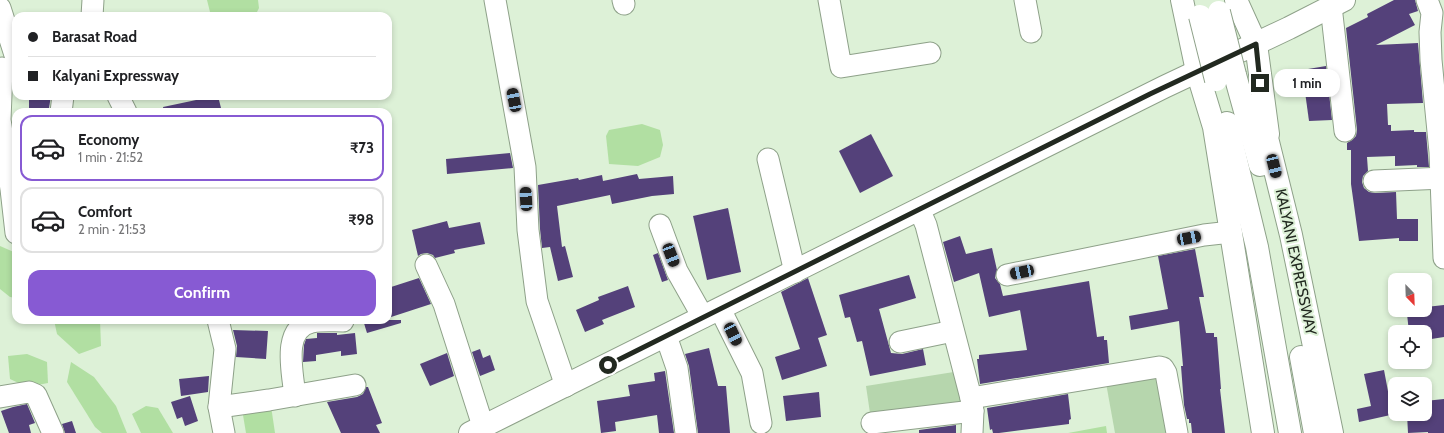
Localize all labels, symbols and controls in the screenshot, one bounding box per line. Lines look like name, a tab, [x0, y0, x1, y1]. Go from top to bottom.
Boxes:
text: Barasat Road	[52, 28, 137, 46]
text: Kalyani Expressway	[52, 67, 179, 85]
callout: 1 min	[1274, 69, 1340, 97]
route end	[1251, 74, 1269, 92]
text: 1 min	[1292, 75, 1322, 91]
car	[506, 87, 522, 113]
icon: car	[30, 130, 66, 166]
text: Economy	[78, 131, 139, 149]
text: ₹73	[350, 139, 374, 157]
text: 1 min · 21:52	[78, 149, 143, 165]
car	[1265, 153, 1283, 179]
car	[519, 187, 533, 211]
street label: KALYANI EXPRESSWAY	[1272, 187, 1320, 337]
icon: car	[30, 202, 66, 238]
text: Comfort	[78, 203, 132, 221]
text: ₹98	[348, 211, 374, 229]
text: 2 min · 21:53	[78, 221, 146, 237]
car	[1176, 230, 1202, 246]
car	[661, 242, 681, 268]
car	[1009, 264, 1035, 280]
button: Confirm	[28, 270, 376, 316]
north arrow	[1388, 273, 1432, 317]
map controls	[1388, 273, 1432, 421]
car	[722, 321, 744, 347]
button: locate	[1388, 325, 1432, 369]
route start	[599, 356, 617, 374]
button: layers	[1388, 377, 1432, 421]

